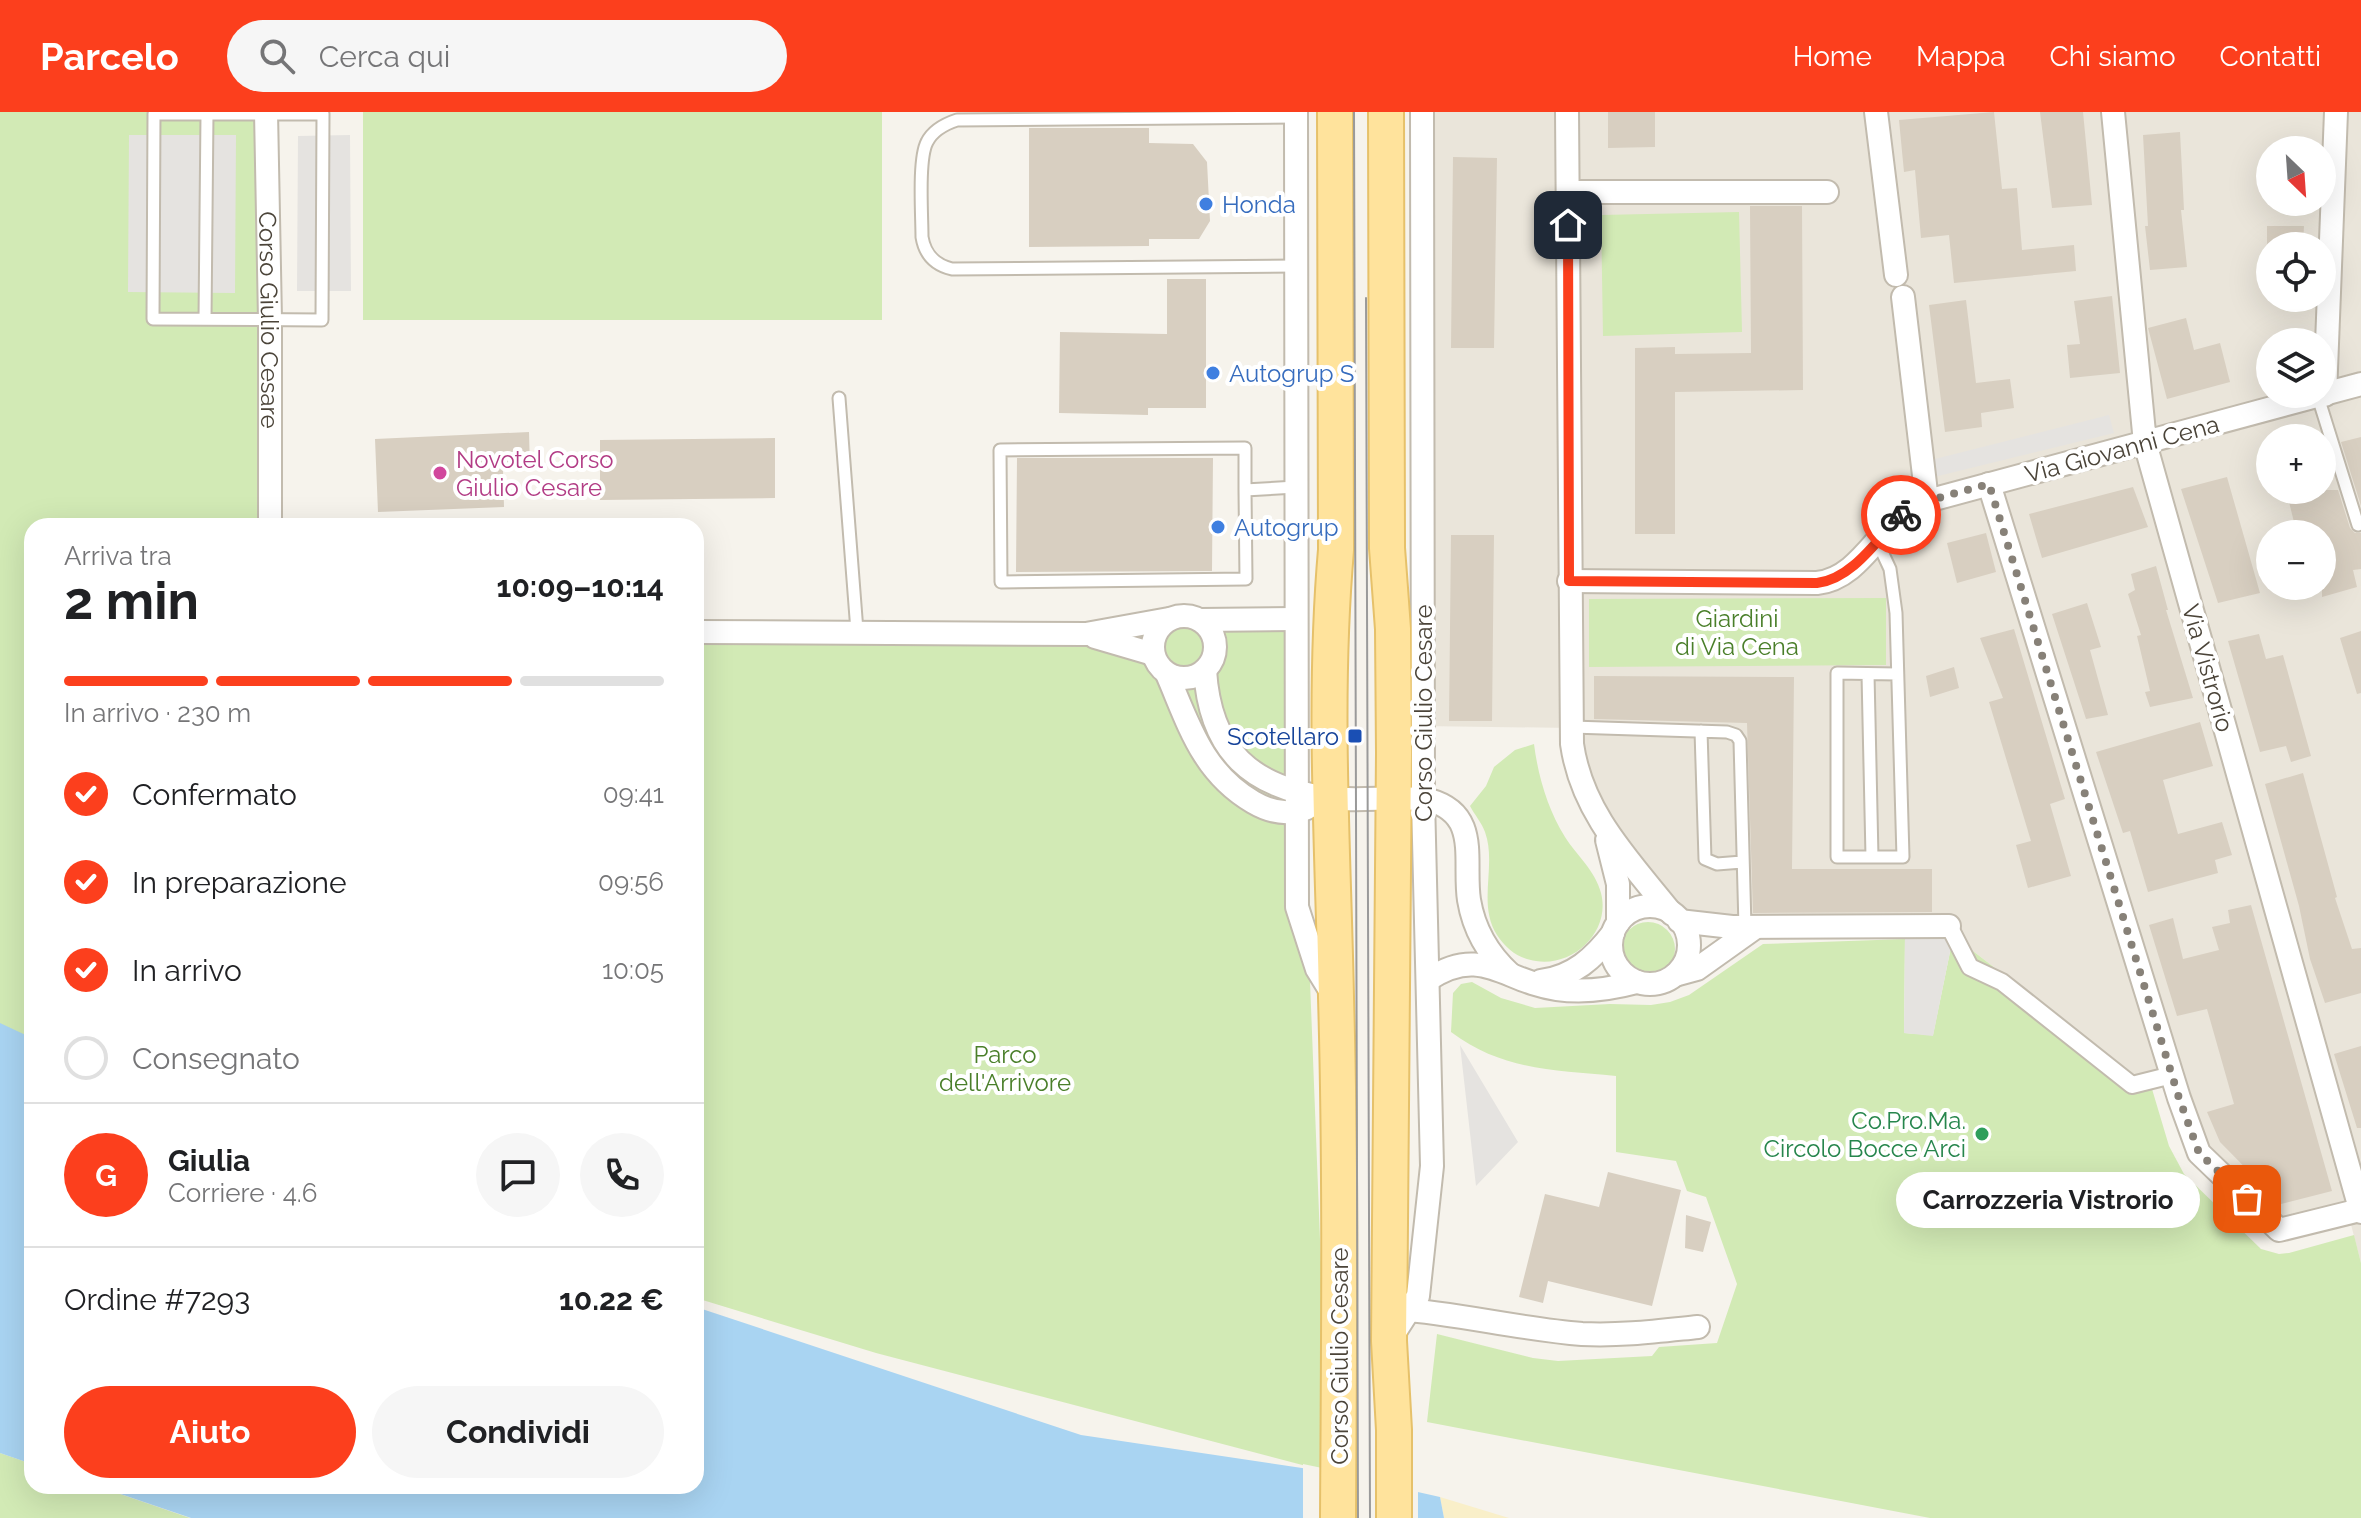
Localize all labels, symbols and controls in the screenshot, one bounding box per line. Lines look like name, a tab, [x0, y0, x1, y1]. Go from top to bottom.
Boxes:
search box	[227, 20, 787, 92]
text: Parcelo	[40, 34, 179, 79]
icon: search	[255, 34, 299, 78]
text: Cerca qui	[319, 39, 450, 74]
text: Home	[1793, 40, 1872, 73]
text: Mappa	[1916, 40, 2005, 73]
text: Chi siamo	[2049, 40, 2176, 73]
text: Contatti	[2220, 40, 2321, 73]
north arrow	[2256, 136, 2336, 216]
map controls	[2256, 136, 2336, 600]
place label: Honda	[1222, 190, 1296, 219]
pin	[1534, 191, 1602, 259]
marker: Honda	[1197, 195, 1215, 213]
icon: home	[1546, 203, 1590, 247]
street label: Corso Giulio Cesare	[253, 211, 285, 429]
button: locate	[2256, 232, 2336, 312]
button: layers	[2256, 328, 2336, 408]
place label: Autogrup S	[1229, 359, 1354, 388]
marker: Autogrup S	[1204, 364, 1222, 382]
street label: Via Giovanni Cena	[2022, 409, 2222, 489]
button: +	[2256, 424, 2336, 504]
place label: Novotel Corso Giulio Cesare	[456, 445, 614, 502]
marker: Novotel Corso Giulio Cesare	[431, 464, 449, 482]
courier	[1861, 475, 1941, 555]
icon: bike	[1879, 493, 1923, 537]
place label: Autogrup	[1234, 513, 1339, 542]
marker: Autogrup	[1209, 518, 1227, 536]
button: −	[2256, 520, 2336, 600]
text: Arriva tra	[64, 541, 172, 571]
text: 10:09–10:14	[497, 569, 664, 604]
text: 2 min	[64, 570, 199, 631]
street label: Via Vistrorio	[2176, 601, 2240, 735]
street label: Corso Giulio Cesare	[1409, 604, 1438, 822]
park label: Giardini di Via Cena	[1675, 604, 1799, 661]
text: In arrivo · 230 m	[64, 698, 251, 728]
place label: Scotellaro	[1227, 722, 1339, 751]
marker: Scotellaro	[1346, 727, 1364, 745]
icon: check	[64, 772, 108, 816]
text: Confermato	[132, 777, 297, 812]
text: 09:41	[603, 779, 664, 809]
icon: check	[64, 860, 108, 904]
text: In preparazione	[132, 865, 347, 900]
text: 09:56	[598, 867, 664, 897]
icon: check	[64, 948, 108, 992]
text: In arrivo	[132, 953, 242, 988]
text: 10:05	[602, 955, 664, 985]
park label: Parco dell'Arrivore	[939, 1040, 1071, 1097]
text: Consegnato	[132, 1041, 300, 1076]
place label: Co.Pro.Ma. Circolo Bocce Arci	[1763, 1106, 1966, 1163]
marker: Co.Pro.Ma. Circolo Bocce Arci	[1973, 1125, 1991, 1143]
button: chat	[476, 1133, 560, 1217]
button: phone	[580, 1133, 664, 1217]
text: Giulia	[168, 1143, 250, 1178]
text: G	[95, 1158, 117, 1193]
pin	[2213, 1165, 2281, 1233]
callout: Carrozzeria Vistrorio	[1895, 1171, 2199, 1227]
icon: bag	[2225, 1177, 2269, 1221]
text: Corriere · 4.6	[168, 1178, 317, 1208]
text: Carrozzeria Vistrorio	[1922, 1185, 2174, 1215]
street label: Corso Giulio Cesare	[1325, 1247, 1354, 1465]
text: Ordine #7293	[64, 1282, 250, 1317]
text: 10.22 €	[559, 1282, 664, 1317]
button: Aiuto	[64, 1386, 356, 1478]
button: Condividi	[372, 1386, 664, 1478]

